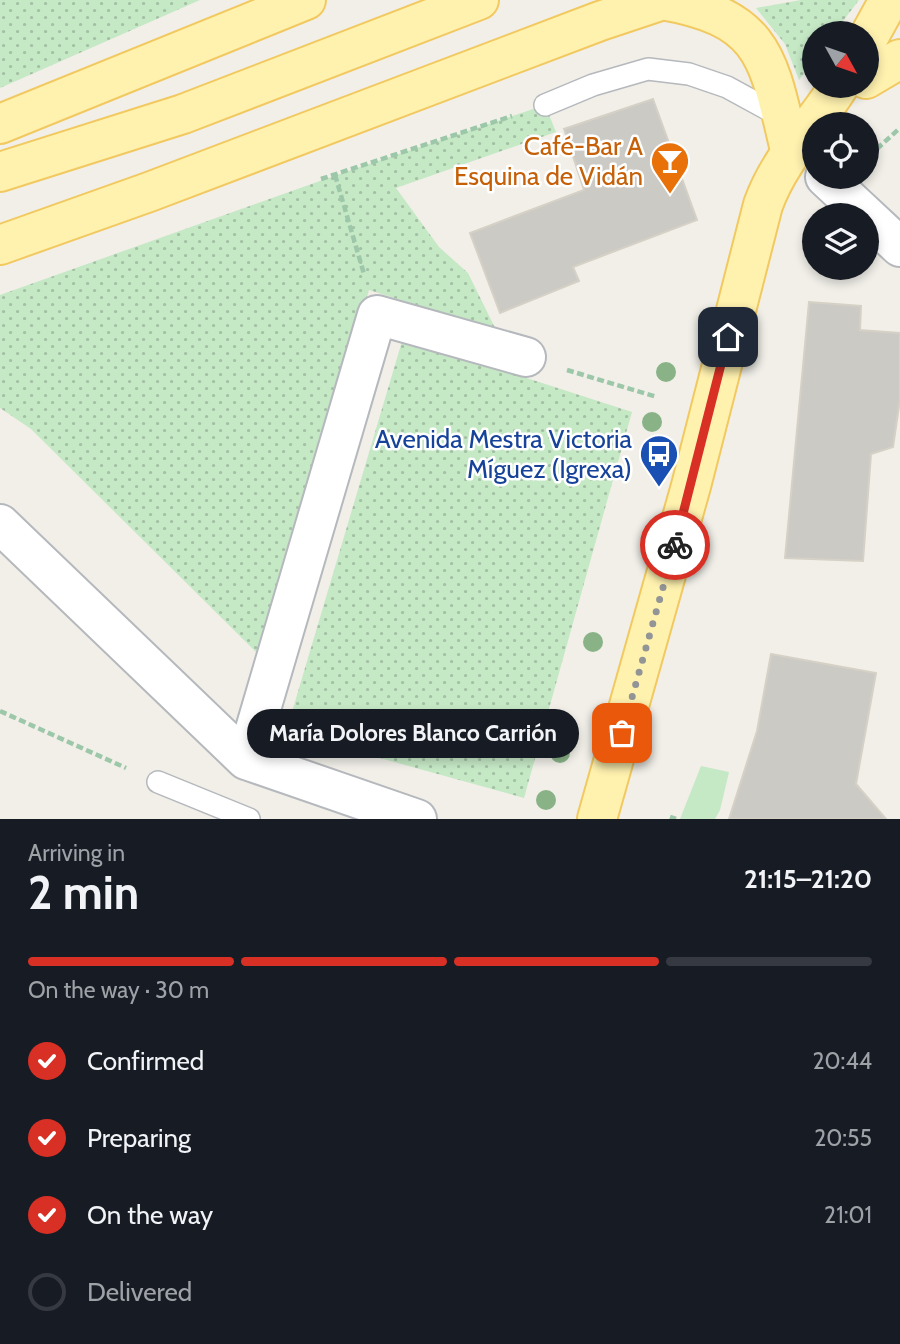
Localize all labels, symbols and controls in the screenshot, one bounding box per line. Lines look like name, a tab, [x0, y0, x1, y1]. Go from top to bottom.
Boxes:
north arrow	[802, 21, 878, 98]
map controls	[802, 21, 879, 280]
button: locate	[802, 112, 879, 189]
place label: Café-Bar A Esquina de Vidán	[454, 130, 643, 192]
bar icon: Café-Bar A Esquina de Vidán	[649, 140, 691, 195]
button: layers	[802, 203, 879, 280]
pin	[698, 307, 758, 367]
icon: home	[709, 318, 747, 356]
place label: Avenida Mestra Victoria Míguez (Igrexa)	[375, 423, 633, 485]
bus stop icon: Avenida Mestra Victoria Míguez (Igrexa)	[638, 433, 680, 488]
courier	[640, 510, 710, 580]
icon: bike	[656, 526, 694, 564]
pin	[592, 703, 652, 763]
callout: María Dolores Blanco Carrión	[248, 708, 580, 758]
icon: bag	[603, 714, 641, 752]
text: María Dolores Blanco Carrión	[269, 719, 557, 747]
text: Arriving in	[28, 839, 125, 867]
text: 21:15–21:20	[744, 863, 872, 895]
text: 2 min	[28, 865, 139, 921]
text: On the way · 30 m	[28, 976, 209, 1004]
icon: check	[28, 1042, 66, 1080]
text: Confirmed	[87, 1045, 204, 1077]
text: 20:44	[813, 1047, 872, 1075]
icon: check	[28, 1119, 66, 1157]
text: Preparing	[87, 1122, 191, 1154]
text: 20:55	[814, 1124, 872, 1152]
icon: check	[28, 1196, 66, 1234]
text: On the way	[87, 1199, 213, 1231]
text: 21:01	[824, 1201, 872, 1229]
text: Delivered	[87, 1276, 192, 1308]

